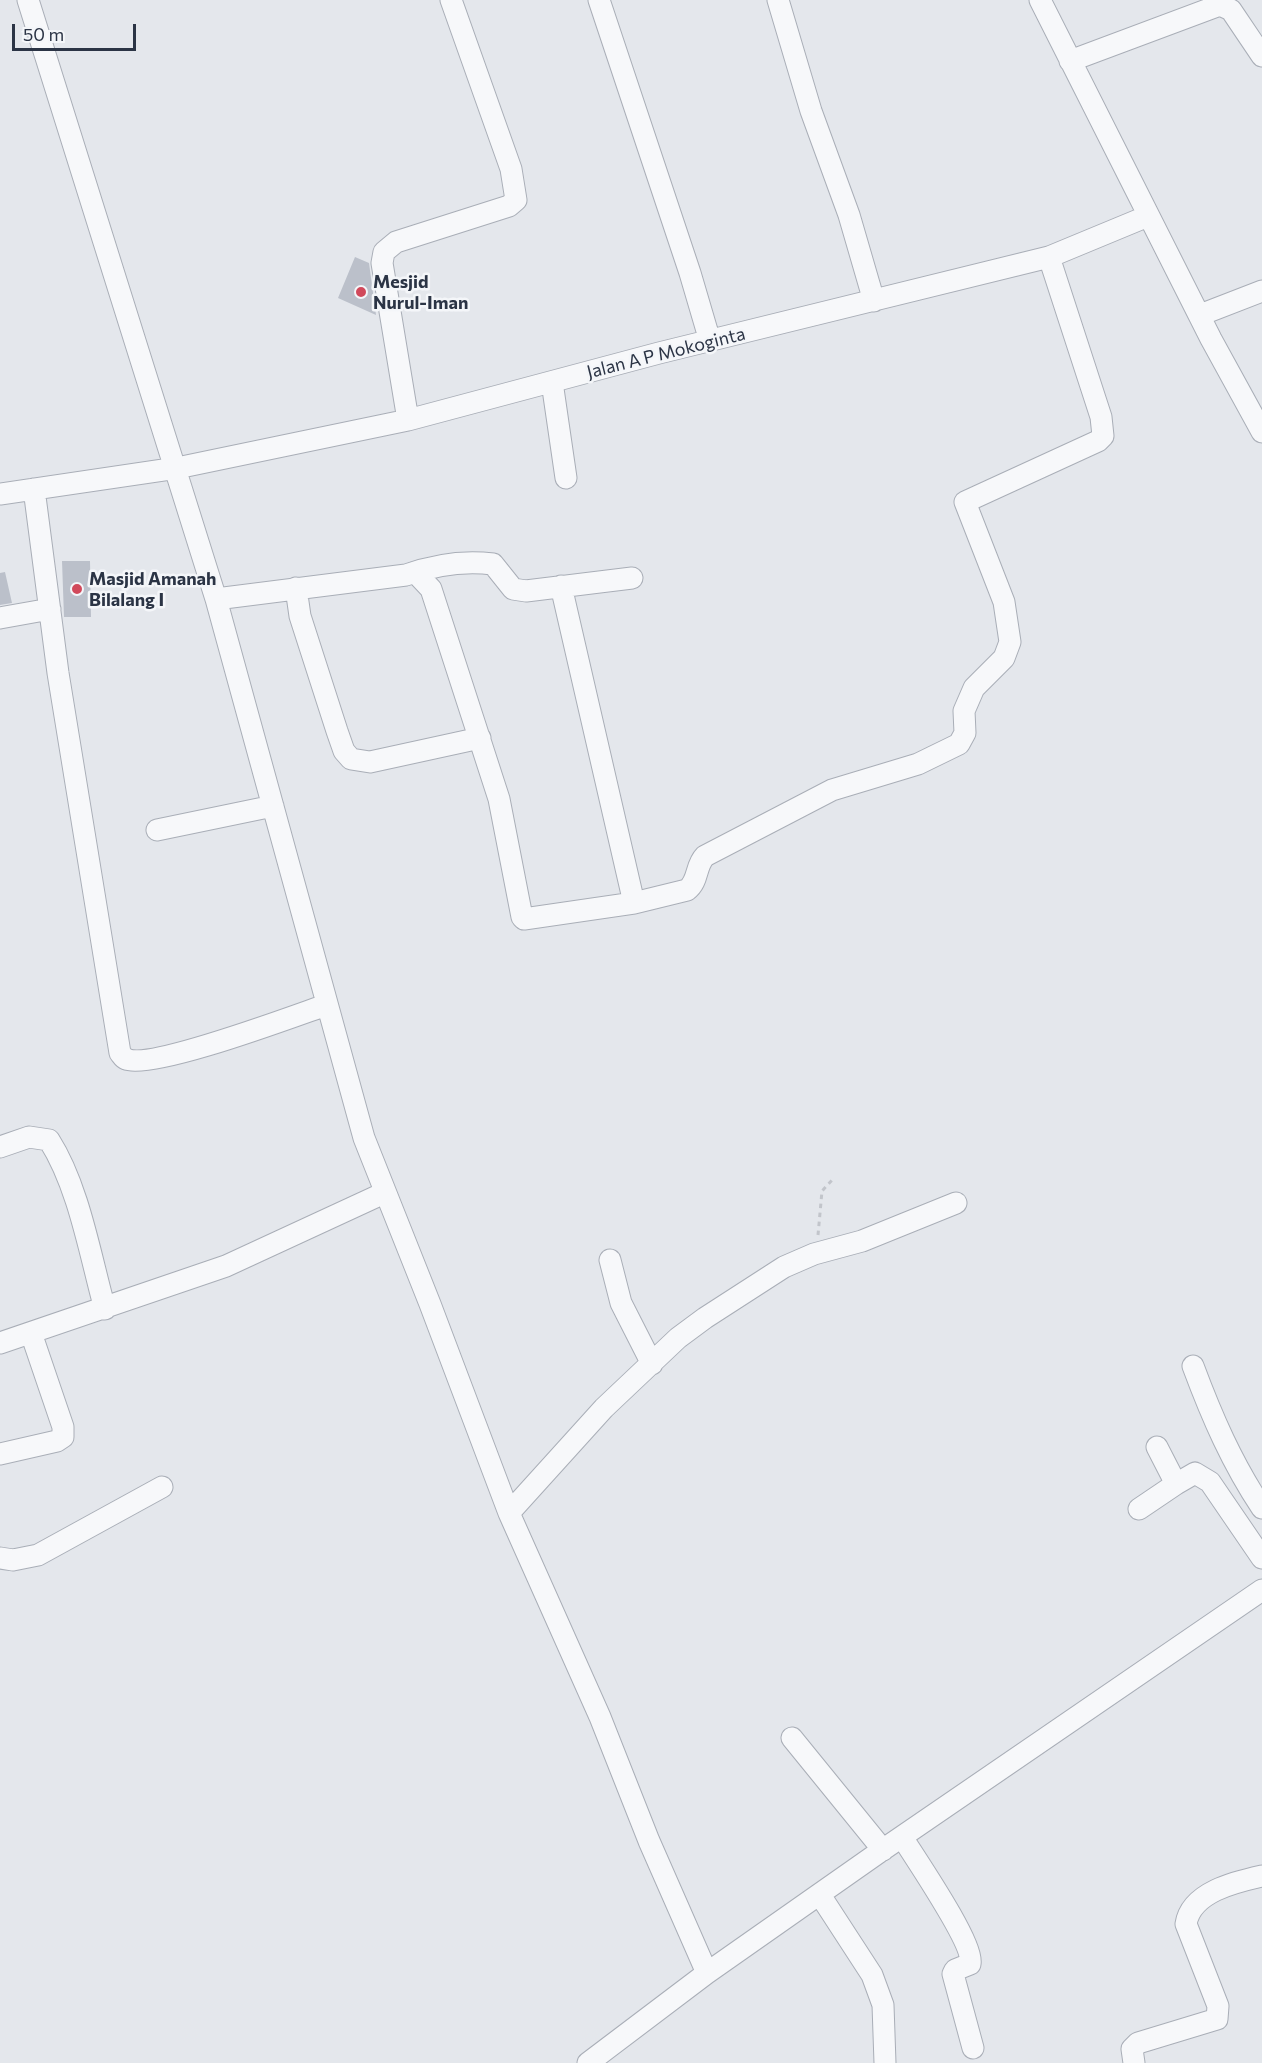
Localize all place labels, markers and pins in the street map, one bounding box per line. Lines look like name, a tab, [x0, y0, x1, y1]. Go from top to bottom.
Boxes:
place label: Mesjid Nurul-Iman	[373, 271, 468, 314]
marker: Mesjid Nurul-Iman	[354, 285, 368, 299]
place label: Masjid Amanah Bilalang I	[89, 568, 216, 610]
marker: Masjid Amanah Bilalang I	[70, 582, 84, 596]

